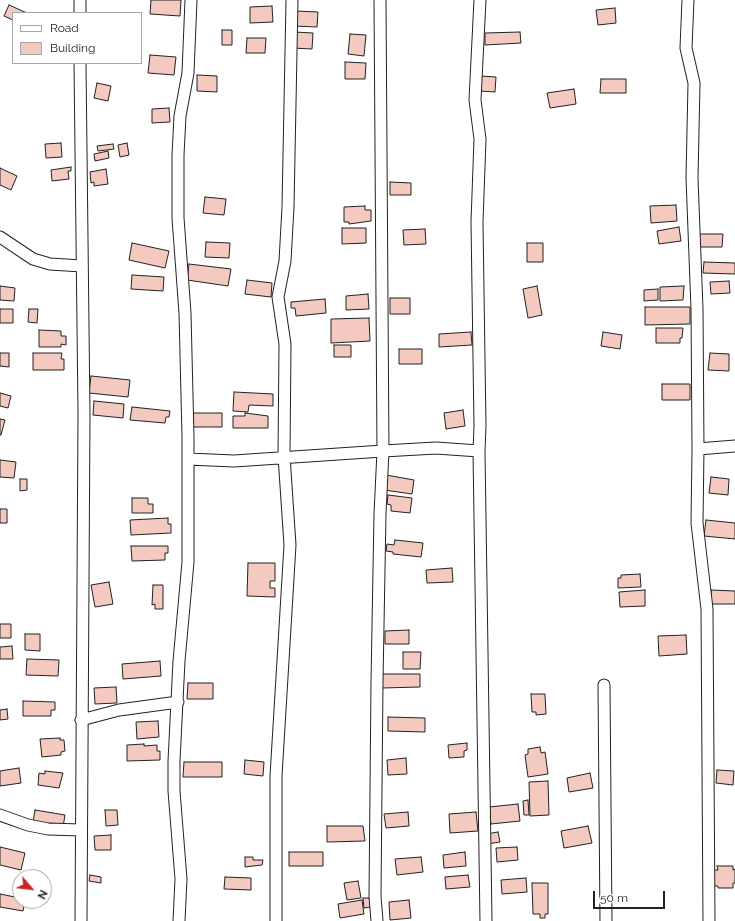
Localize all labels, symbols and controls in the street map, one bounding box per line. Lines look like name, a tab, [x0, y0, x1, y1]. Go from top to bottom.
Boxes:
legend	[12, 12, 142, 64]
text: Road	[50, 21, 79, 35]
text: Building	[50, 41, 96, 55]
north arrow	[12, 869, 52, 909]
scale bar	[595, 883, 667, 909]
text: N	[34, 888, 50, 901]
text: 50 m	[600, 891, 628, 905]

